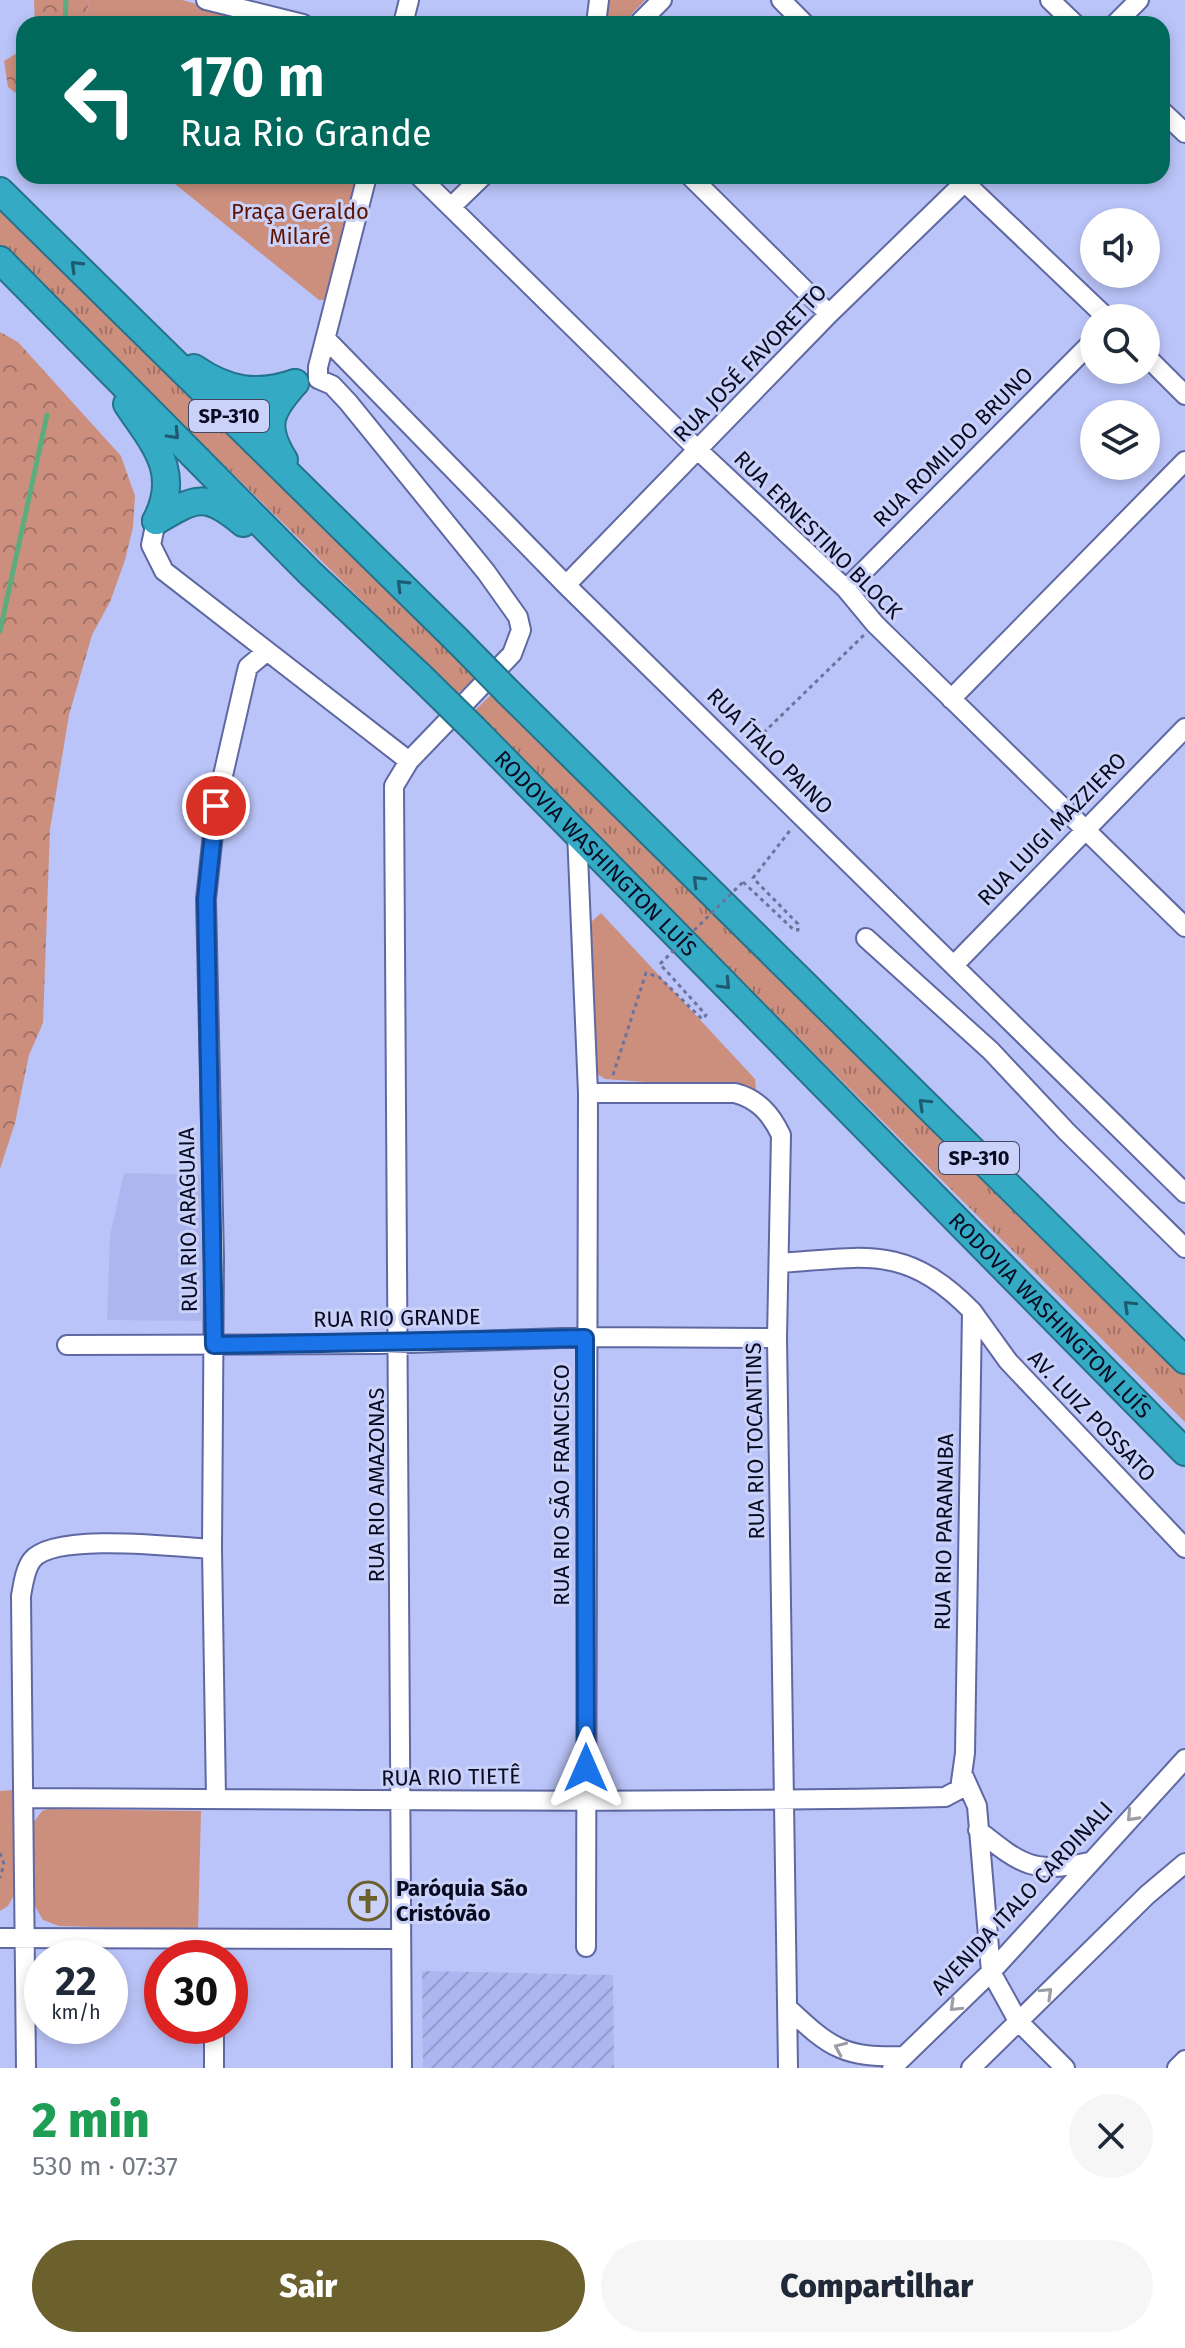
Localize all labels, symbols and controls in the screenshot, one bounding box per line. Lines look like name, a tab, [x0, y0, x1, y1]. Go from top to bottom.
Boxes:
text: 170 m	[180, 44, 325, 111]
icon: left	[48, 48, 152, 152]
text: Rua Rio Grande	[180, 112, 432, 156]
park label: Praça Geraldo Milaré	[231, 198, 369, 250]
map controls	[1080, 208, 1160, 480]
button: sound	[1080, 208, 1160, 288]
one-way arrow	[71, 261, 85, 276]
street label: RUA JOSÉ FAVORETTO	[668, 278, 832, 448]
button: search	[1080, 304, 1160, 384]
street label: RUA ROMILDO BRUNO	[867, 361, 1039, 533]
road number: SP-310	[189, 400, 269, 432]
button: layers	[1080, 400, 1160, 480]
one-way arrow	[165, 425, 179, 439]
street label: RUA ERNESTINO BLOCK	[728, 445, 908, 625]
one-way arrow	[397, 580, 411, 594]
street label: RUA ÍTALO PAINO	[701, 682, 839, 820]
street label: RODOVIA WASHINGTON LUÍS	[489, 745, 703, 962]
street label: RUA LUIGI MAZZIERO	[972, 747, 1132, 911]
pin	[182, 772, 250, 840]
icon: arrive	[194, 784, 238, 828]
one-way arrow	[693, 876, 707, 890]
one-way arrow	[716, 975, 730, 989]
one-way arrow	[919, 1099, 933, 1113]
street label: RUA RIO ARAGUAIA	[173, 1127, 203, 1313]
road number: SP-310	[939, 1142, 1019, 1174]
street label: RODOVIA WASHINGTON LUÍS	[943, 1207, 1157, 1424]
one-way arrow	[1124, 1301, 1138, 1315]
street label: RUA RIO GRANDE	[313, 1303, 481, 1333]
street label: RUA RIO TOCANTINS	[740, 1342, 770, 1540]
street label: AV. LUIZ POSSATO	[1022, 1345, 1162, 1487]
street label: RUA RIO SÃO FRANCISCO	[548, 1364, 575, 1606]
street label: RUA RIO AMAZONAS	[363, 1388, 390, 1582]
street label: RUA RIO PARANAIBA	[929, 1433, 959, 1631]
position arrow	[544, 1726, 628, 1810]
street label: RUA RIO TIETÊ	[381, 1762, 521, 1792]
street label: AVENIDA ITALO CARDINALI	[925, 1796, 1119, 2000]
one-way arrow	[1127, 1806, 1141, 1821]
place label: Paróquia São Cristóvão	[396, 1875, 528, 1927]
church icon: Paróquia São Cristóvão	[347, 1880, 389, 1922]
speed limit sign: 30	[144, 1940, 248, 2044]
text: 22	[55, 1958, 97, 2006]
one-way arrow	[1038, 1988, 1052, 2002]
one-way arrow	[950, 1997, 964, 2012]
text: km/h	[51, 2000, 101, 2024]
one-way arrow	[834, 2042, 848, 2058]
text: 2 min	[32, 2092, 150, 2150]
button: close	[1069, 2094, 1153, 2178]
text: 530 m · 07:37	[32, 2151, 178, 2182]
button: Sair	[32, 2240, 585, 2332]
button: Compartilhar	[601, 2240, 1153, 2332]

